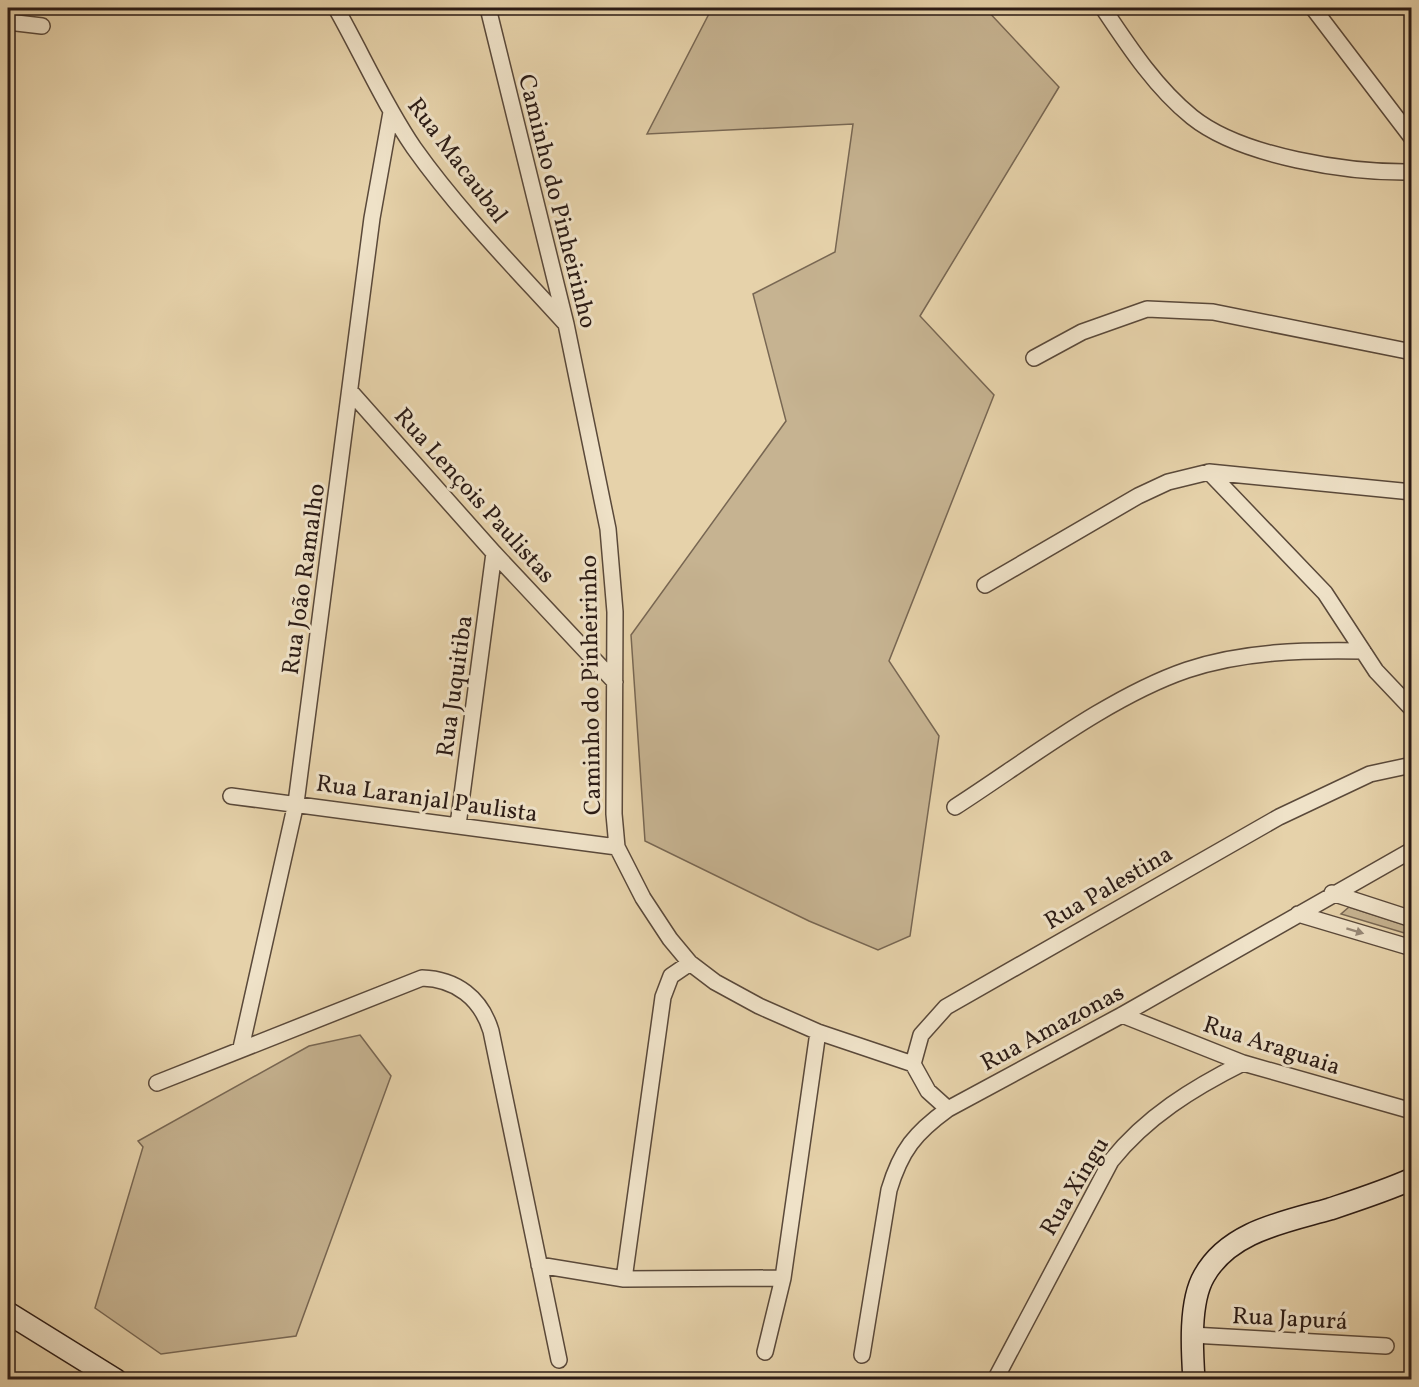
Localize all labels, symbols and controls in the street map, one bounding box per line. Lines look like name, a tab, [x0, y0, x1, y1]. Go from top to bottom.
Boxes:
street label: Caminho do Pinheirinho	[508, 71, 604, 332]
street label: Rua Macaubal	[398, 91, 515, 231]
street label: Rua Lençois Paulistas	[385, 401, 562, 592]
street label: Rua João Ramalho	[275, 481, 335, 677]
street label: Caminho do Pinheirinho	[573, 554, 611, 815]
street label: Rua Juquitiba	[429, 613, 483, 759]
street label: Rua Laranjal Paulista	[314, 768, 540, 832]
street label: Rua Palestina	[1038, 838, 1180, 939]
one-way arrow	[1346, 927, 1364, 936]
street label: Rua Amazonas	[975, 977, 1131, 1081]
street label: Rua Araguaia	[1198, 1009, 1344, 1085]
street label: Rua Xingu	[1033, 1131, 1119, 1243]
street label: Rua Japurá	[1231, 1300, 1349, 1340]

